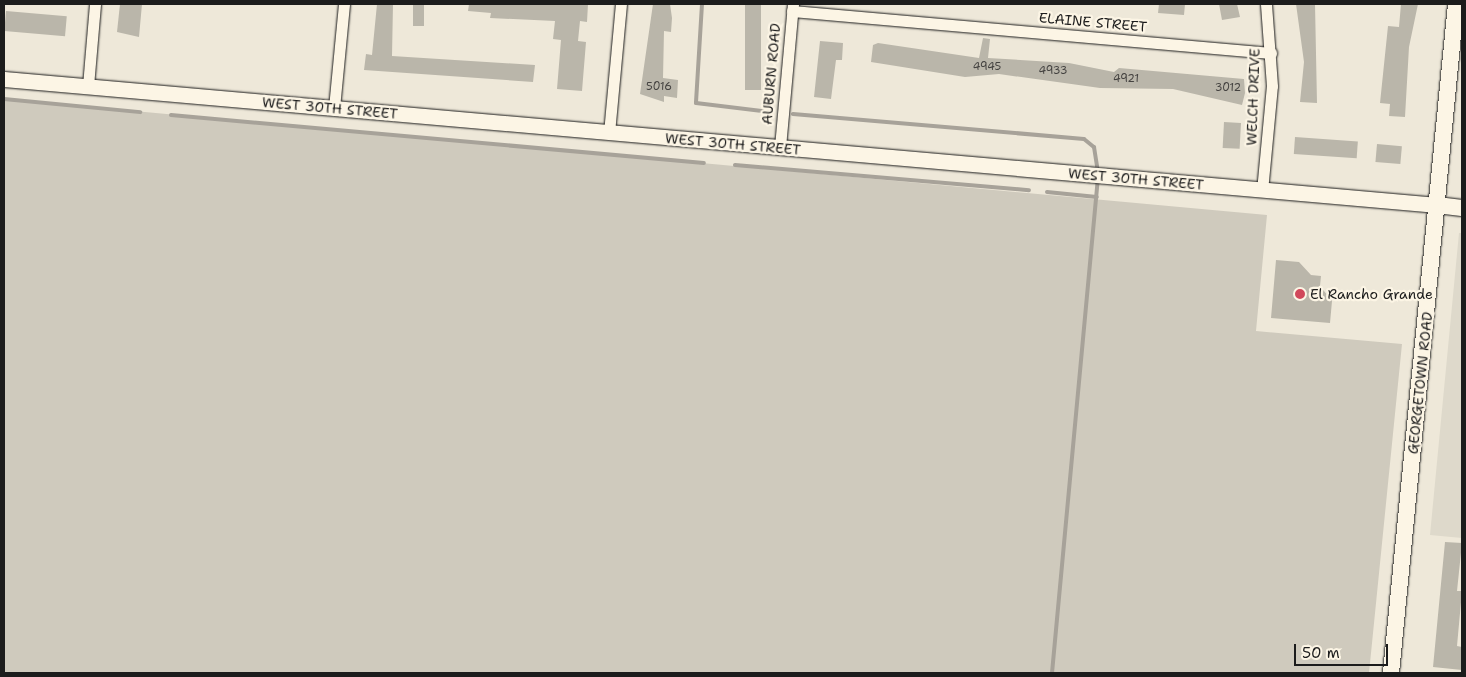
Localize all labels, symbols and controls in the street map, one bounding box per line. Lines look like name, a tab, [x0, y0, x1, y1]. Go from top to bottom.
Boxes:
street label: ELAINE STREET	[1038, 9, 1148, 35]
street label: AUBURN ROAD	[758, 23, 784, 125]
street label: WELCH DRIVE	[1243, 48, 1263, 146]
house number: 4945	[973, 60, 1001, 74]
house number: 4933	[1038, 64, 1068, 78]
house number: 4921	[1113, 72, 1139, 86]
house number: 5016	[646, 80, 672, 94]
house number: 3012	[1215, 81, 1241, 95]
street label: WEST 30TH STREET	[261, 94, 399, 122]
street label: WEST 30TH STREET	[664, 130, 802, 158]
street label: WEST 30TH STREET	[1067, 165, 1205, 193]
place label: El Rancho Grande	[1310, 286, 1433, 302]
marker: El Rancho Grande	[1294, 288, 1306, 300]
street label: GEORGETOWN ROAD	[1404, 311, 1436, 455]
scale bar	[1296, 634, 1390, 666]
text: 50 m	[1302, 643, 1340, 663]

